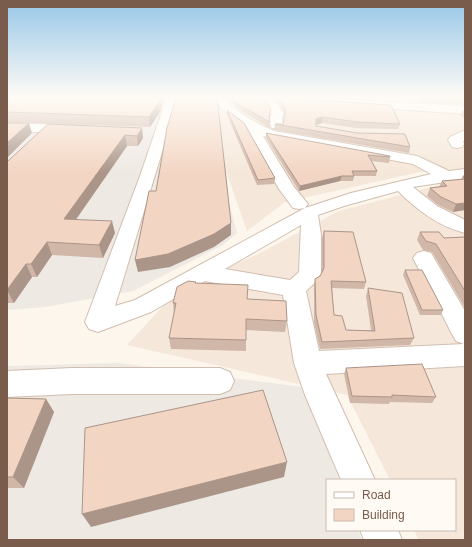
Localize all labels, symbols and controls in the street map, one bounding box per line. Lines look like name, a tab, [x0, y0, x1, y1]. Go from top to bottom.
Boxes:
legend	[326, 479, 456, 531]
text: Road	[362, 488, 391, 502]
text: Building	[362, 508, 405, 522]

